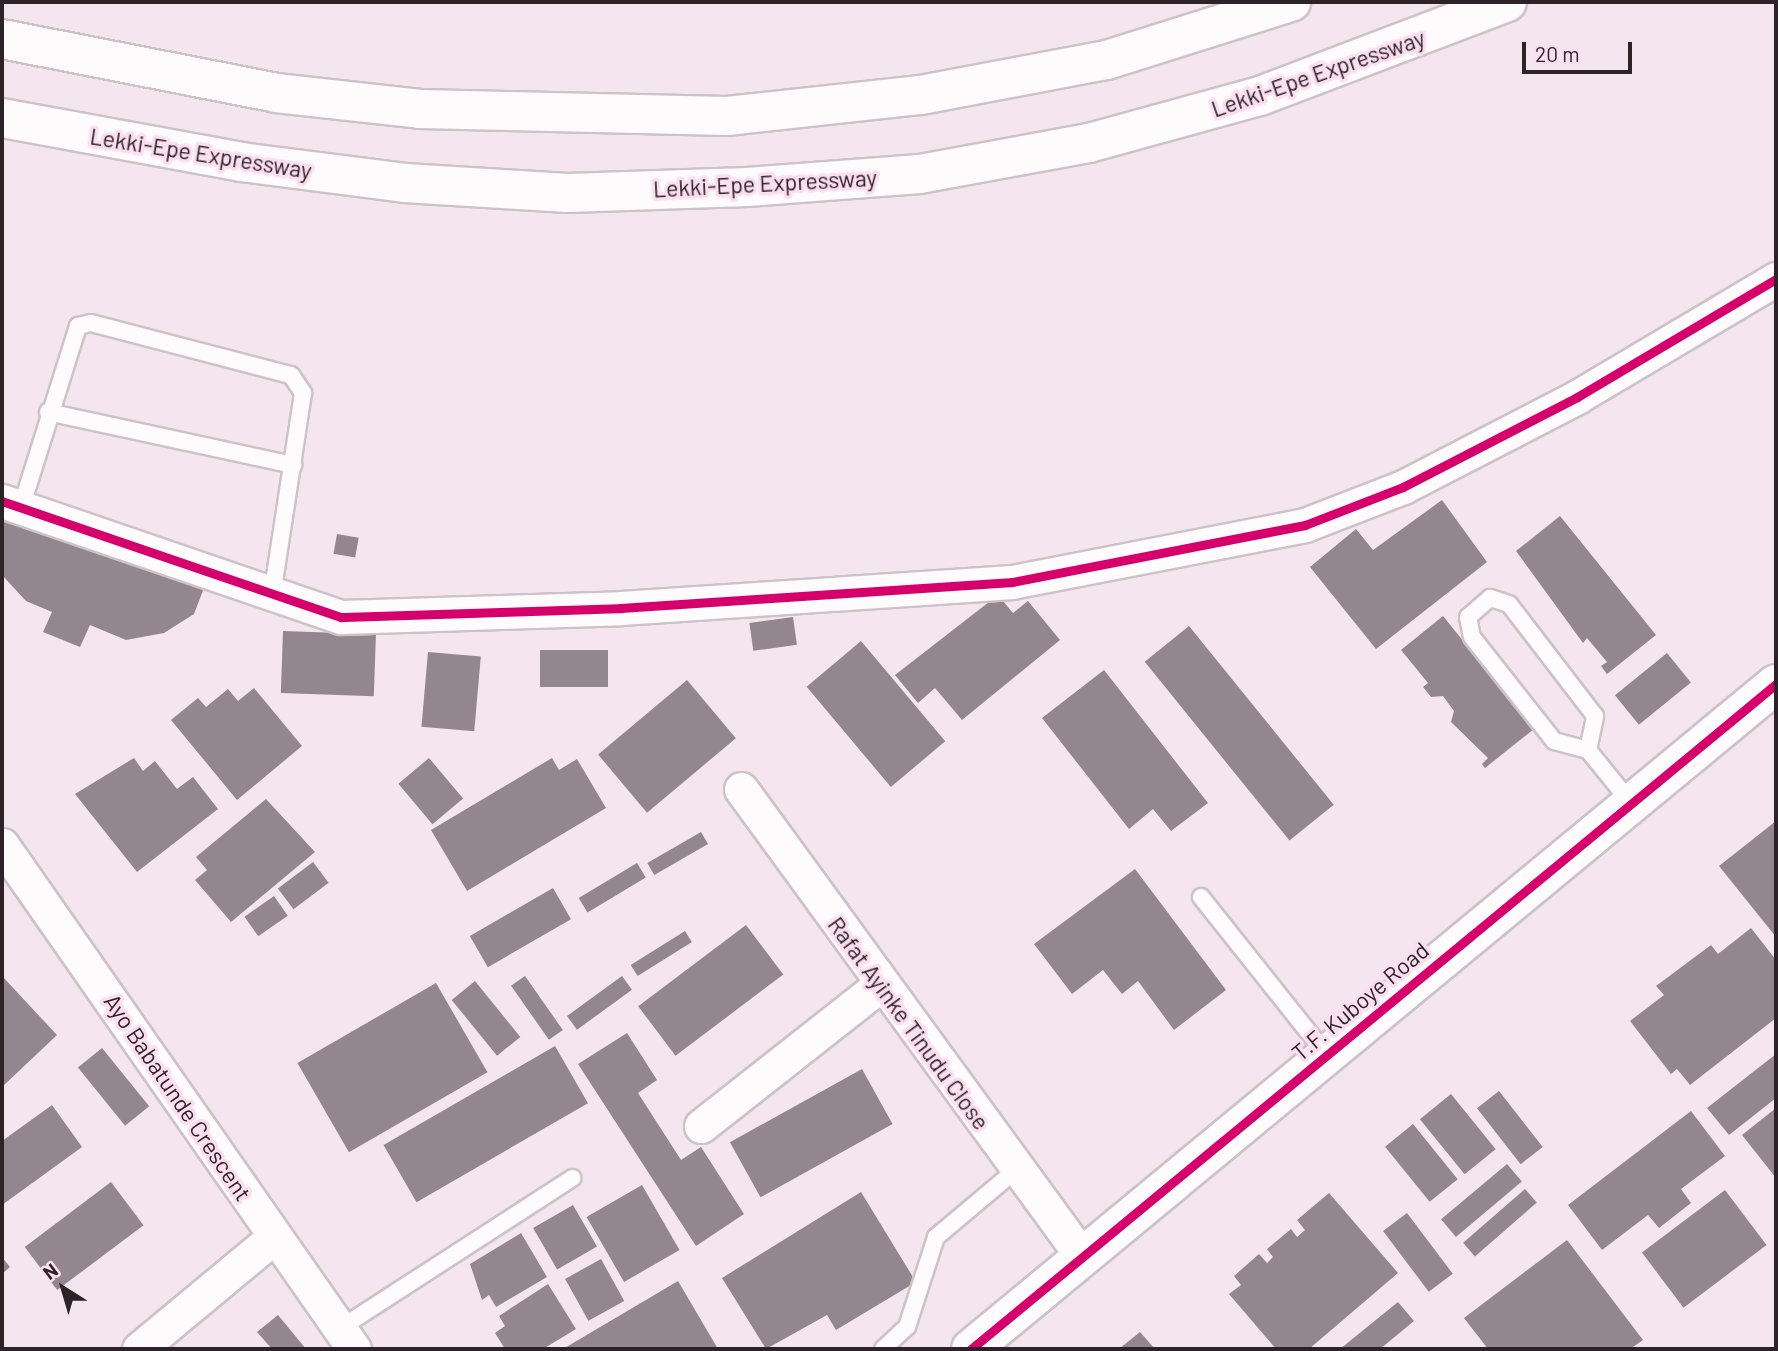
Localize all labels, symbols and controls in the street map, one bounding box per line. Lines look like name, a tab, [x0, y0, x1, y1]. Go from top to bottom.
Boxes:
street label: Lekki-Epe Expressway	[1208, 23, 1428, 123]
scale bar	[1526, 28, 1636, 72]
text: 20 m	[1535, 41, 1580, 66]
street label: Lekki-Epe Expressway	[88, 122, 314, 184]
street label: Lekki-Epe Expressway	[652, 163, 878, 203]
street label: Rafat Ayinke Tinudu Close	[823, 911, 995, 1135]
street label: T.F. Kuboye Road	[1286, 936, 1434, 1066]
street label: Ayo Babatunde Crescent	[98, 988, 258, 1206]
north arrow	[28, 1253, 98, 1323]
text: N	[38, 1258, 62, 1284]

